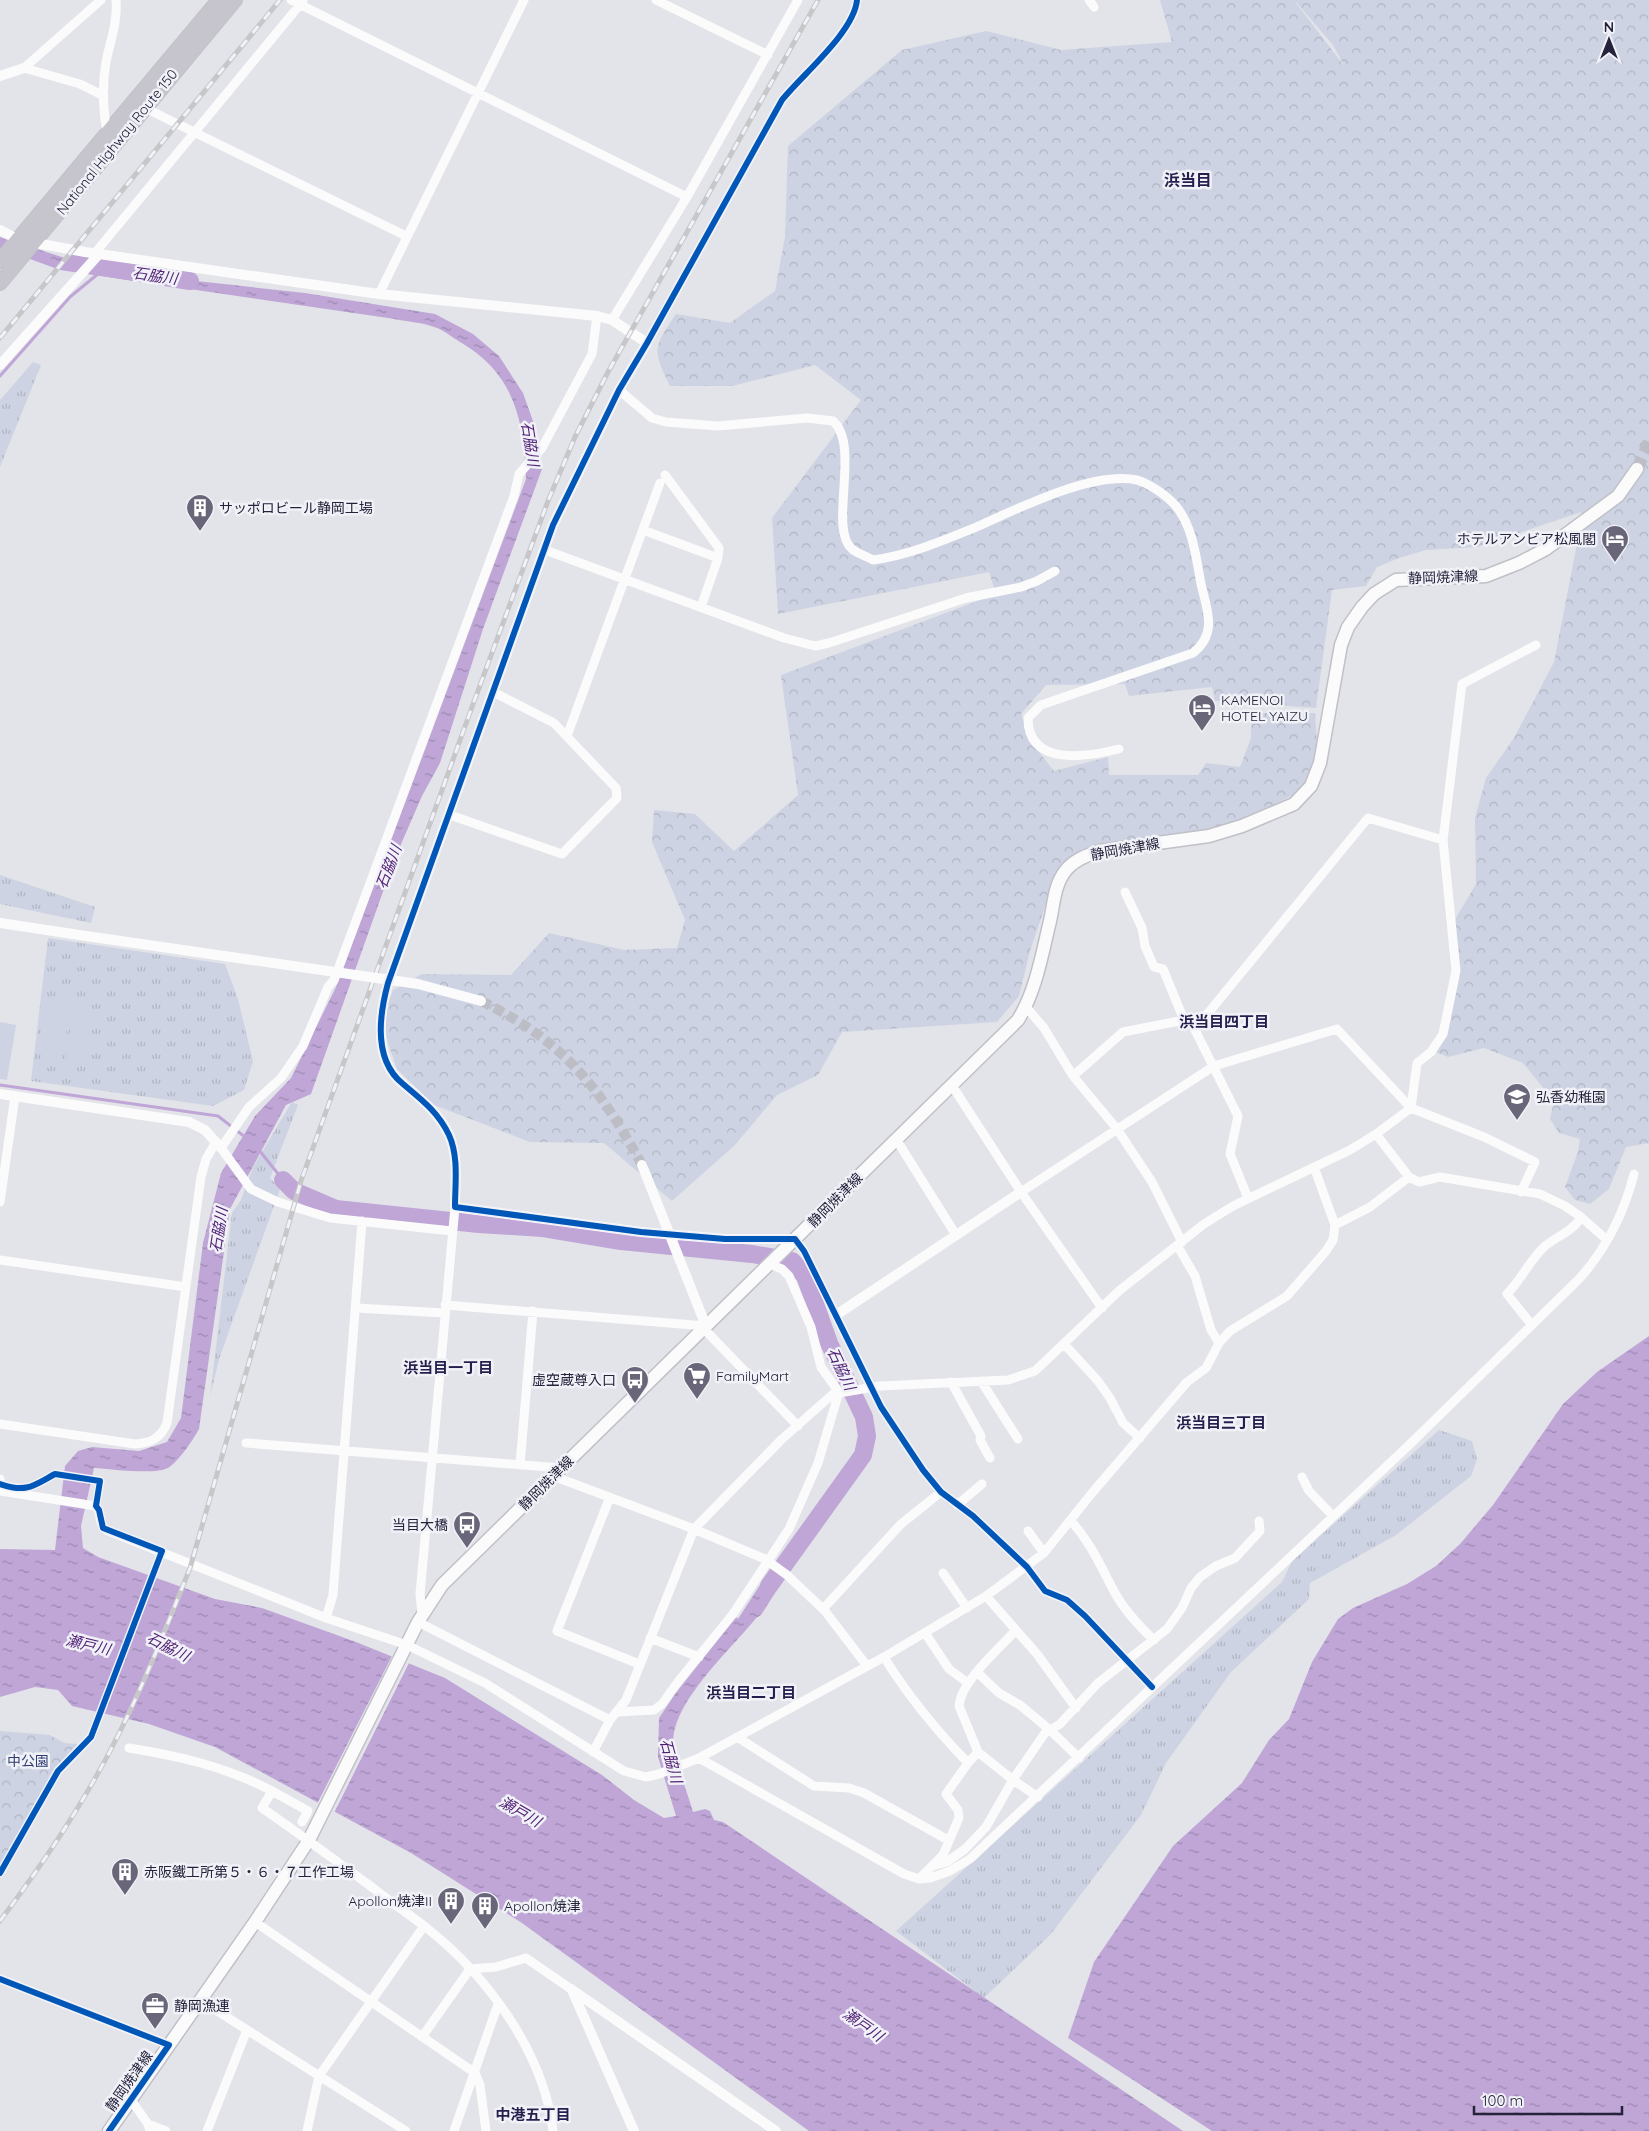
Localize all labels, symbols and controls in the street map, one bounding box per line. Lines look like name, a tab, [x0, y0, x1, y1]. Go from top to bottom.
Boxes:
north arrow	[1584, 15, 1634, 65]
text: N	[1604, 18, 1614, 36]
street label: National Highway Route 150	[53, 65, 181, 219]
district label: 浜当目	[1164, 170, 1212, 190]
water label: 石脇川	[131, 263, 181, 288]
water label: 石脇川	[518, 420, 544, 470]
building icon: サッポロビール静岡工場	[185, 493, 215, 532]
place label: サッポロビール静岡工場	[219, 499, 373, 517]
hotel icon: ホテルアンビア松風閣	[1600, 524, 1630, 563]
place label: ホテルアンビア松風閣	[1457, 530, 1596, 548]
street label: 静岡焼津線	[1408, 567, 1478, 587]
place label: KAMENOI HOTEL YAIZU	[1221, 691, 1308, 725]
hotel icon: KAMENOI HOTEL YAIZU	[1187, 693, 1217, 732]
street label: 静岡焼津線	[1089, 834, 1161, 864]
water label: 石脇川	[372, 841, 406, 891]
district label: 浜当目四丁目	[1179, 1012, 1269, 1031]
school or university icon: 弘香幼稚園	[1502, 1082, 1532, 1121]
place label: 弘香幼稚園	[1536, 1088, 1606, 1106]
street label: 静岡焼津線	[804, 1169, 866, 1231]
water label: 石脇川	[206, 1204, 232, 1254]
water label: 石脇川	[823, 1344, 860, 1395]
district label: 浜当目一丁目	[403, 1358, 493, 1377]
supermarket icon: FamilyMart	[682, 1361, 712, 1400]
bus stop icon: 虚空蔵尊入口	[620, 1365, 650, 1404]
place label: FamilyMart	[716, 1367, 789, 1385]
place label: 虚空蔵尊入口	[532, 1371, 616, 1389]
district label: 浜当目三丁目	[1176, 1413, 1266, 1432]
street label: 静岡焼津線	[515, 1452, 577, 1514]
bus stop icon: 当目大橋	[452, 1510, 482, 1549]
place label: 当目大橋	[392, 1516, 448, 1534]
water label: 石脇川	[144, 1628, 194, 1666]
water label: 瀬戸川	[64, 1630, 114, 1659]
district label: 浜当目二丁目	[706, 1683, 796, 1702]
water label: 石脇川	[656, 1737, 687, 1787]
park label: 中公園	[7, 1752, 49, 1770]
water label: 瀬戸川	[496, 1792, 546, 1832]
building icon: 赤阪鐵工所第５・６・７工作工場	[110, 1857, 140, 1896]
place label: 赤阪鐵工所第５・６・７工作工場	[144, 1863, 354, 1881]
building icon: Apollon焼津II	[436, 1886, 466, 1925]
building icon: Apollon焼津	[470, 1891, 500, 1930]
place label: Apollon焼津II	[348, 1892, 432, 1910]
place label: Apollon焼津	[504, 1897, 581, 1915]
office icon: 静岡漁連	[140, 1991, 170, 2030]
place label: 静岡漁連	[174, 1997, 230, 2015]
water label: 瀬戸川	[839, 2004, 889, 2046]
street label: 静岡焼津線	[102, 2047, 156, 2115]
scale bar	[1474, 2084, 1622, 2116]
text: 100 m	[1482, 2091, 1523, 2110]
district label: 中港五丁目	[495, 2105, 571, 2124]

